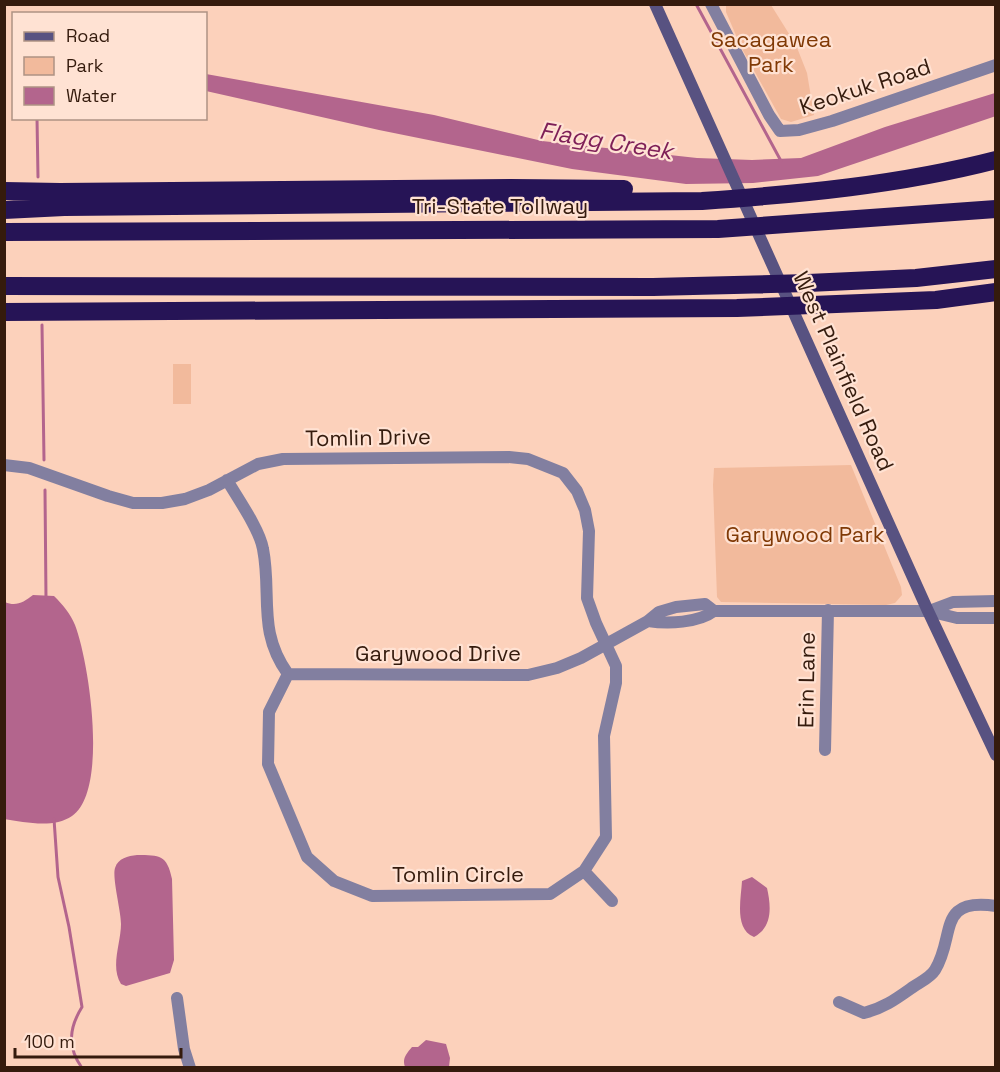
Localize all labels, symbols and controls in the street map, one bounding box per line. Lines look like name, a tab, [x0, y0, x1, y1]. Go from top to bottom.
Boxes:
legend	[12, 12, 207, 120]
text: Road	[66, 24, 110, 47]
park label: Sacagawea Park	[711, 25, 832, 78]
street label: Keokuk Road	[796, 52, 934, 120]
text: Park	[66, 54, 104, 77]
text: Water	[66, 84, 117, 107]
water label: Flagg Creek	[537, 115, 678, 167]
street label: Tri-State Tollway	[412, 192, 588, 220]
street label: West Plainfield Road	[787, 267, 901, 475]
street label: Tomlin Drive	[305, 422, 431, 452]
park label: Garywood Park	[725, 520, 885, 548]
street label: Erin Lane	[791, 632, 821, 728]
street label: Garywood Drive	[355, 639, 521, 667]
street label: Tomlin Circle	[392, 860, 524, 888]
scale bar	[15, 1021, 182, 1059]
text: 100 m	[24, 1030, 75, 1053]

